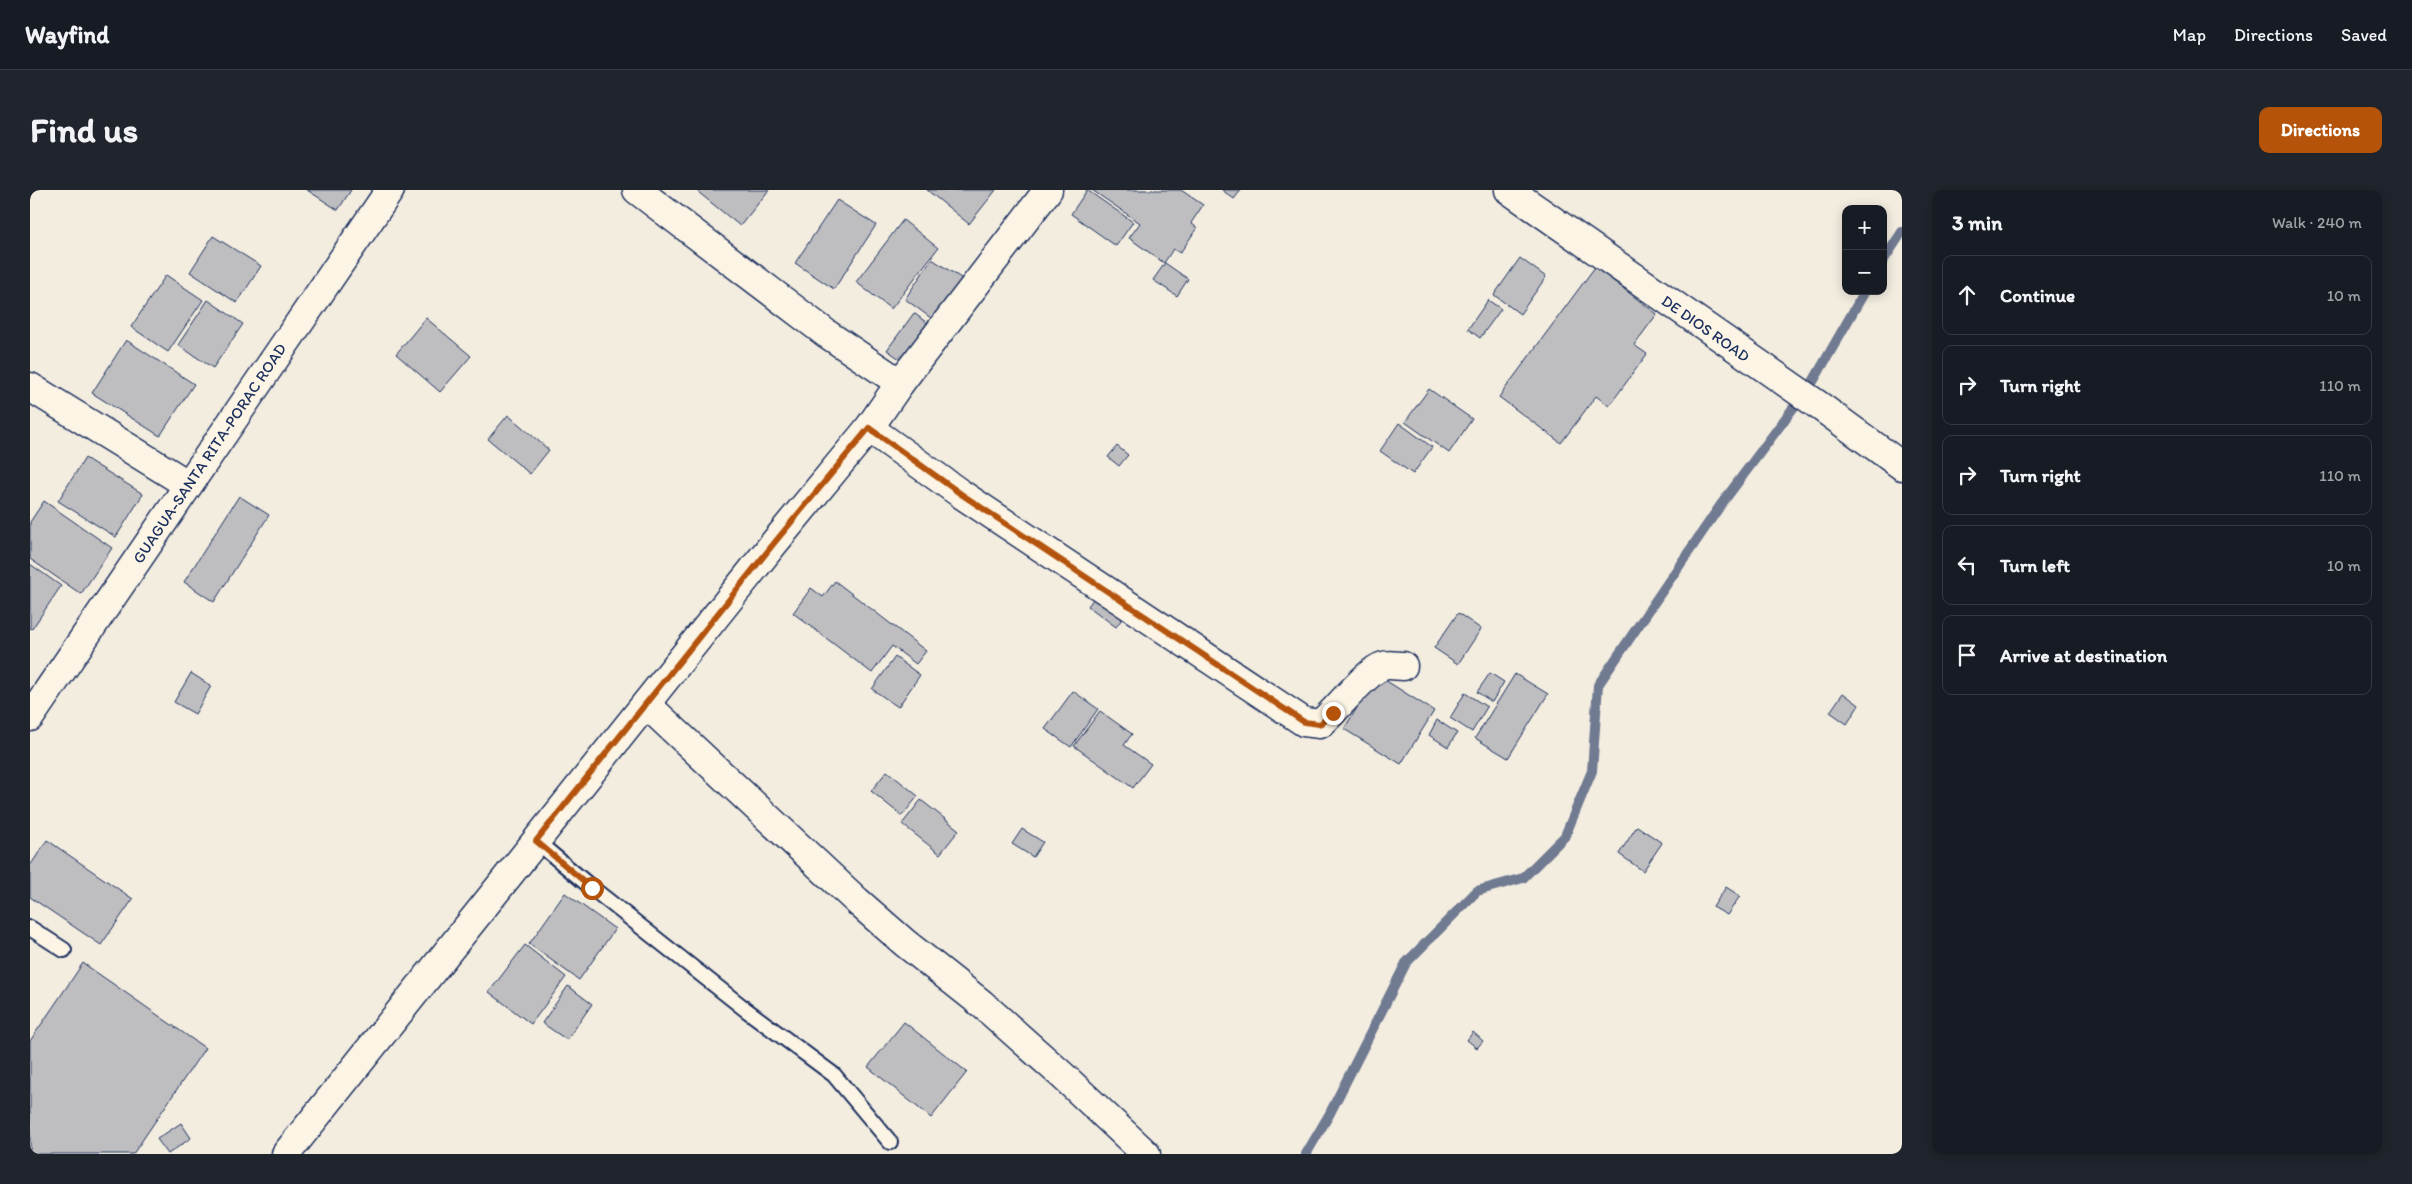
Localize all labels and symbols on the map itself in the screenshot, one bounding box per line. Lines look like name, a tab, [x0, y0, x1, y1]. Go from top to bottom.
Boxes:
street label: DE DIOS ROAD	[1658, 291, 1753, 366]
street label: GUAGUA-SANTA RITA-PORAC ROAD	[128, 340, 290, 567]
route end	[1322, 702, 1345, 725]
route start	[581, 877, 604, 900]

